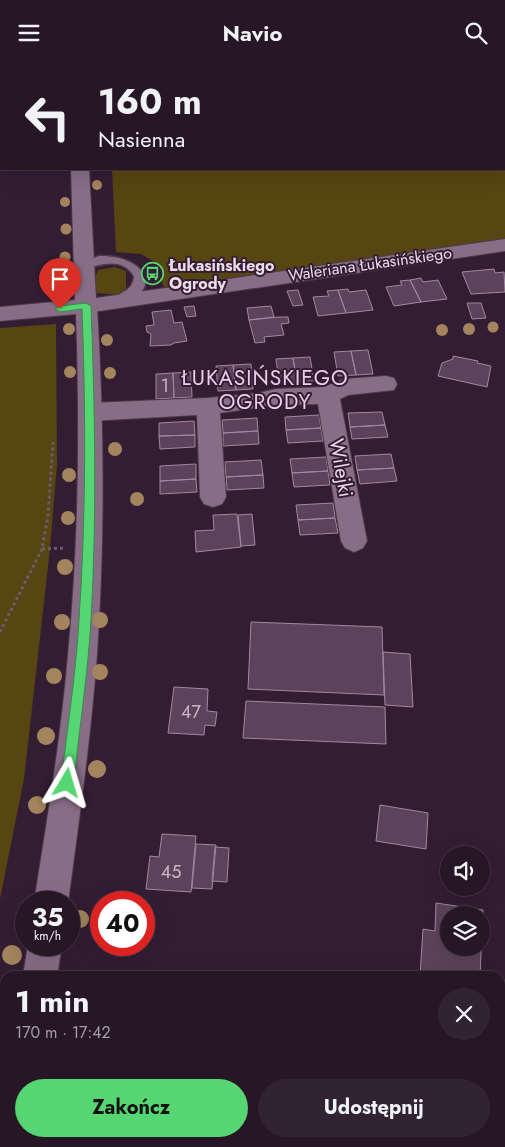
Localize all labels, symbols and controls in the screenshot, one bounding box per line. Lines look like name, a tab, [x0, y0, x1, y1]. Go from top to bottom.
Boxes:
text: Navio	[223, 17, 282, 49]
icon: menu	[15, 19, 43, 47]
icon: search	[462, 19, 490, 47]
text: 160 m	[98, 77, 202, 127]
icon: left	[15, 85, 80, 150]
text: Nasienna	[98, 123, 185, 155]
street label: Waleriana Łukasińskiego	[287, 241, 453, 287]
place label: Łukasińskiego Ogrody	[168, 254, 275, 295]
pin	[39, 258, 81, 309]
bus stop icon: Łukasińskiego Ogrody	[141, 262, 165, 286]
icon: arrive	[46, 265, 74, 293]
district label: ŁUKASIŃSKIEGO OGRODY	[180, 363, 349, 417]
house number: 1	[161, 373, 169, 399]
street label: Wilejki	[322, 436, 360, 500]
house number: 47	[181, 699, 202, 725]
position arrow	[40, 756, 92, 808]
map controls	[440, 846, 490, 956]
button: sound	[440, 846, 490, 896]
house number: 45	[161, 859, 181, 885]
speed limit sign: 40	[90, 891, 155, 956]
text: 35	[32, 899, 63, 935]
button: layers	[440, 906, 490, 956]
text: km/h	[34, 927, 61, 945]
text: 1 min	[15, 980, 89, 1023]
button: close	[438, 988, 490, 1040]
text: 170 m · 17:42	[15, 1021, 111, 1044]
button: Zakończ	[15, 1079, 248, 1137]
button: Udostępnij	[258, 1079, 490, 1137]

